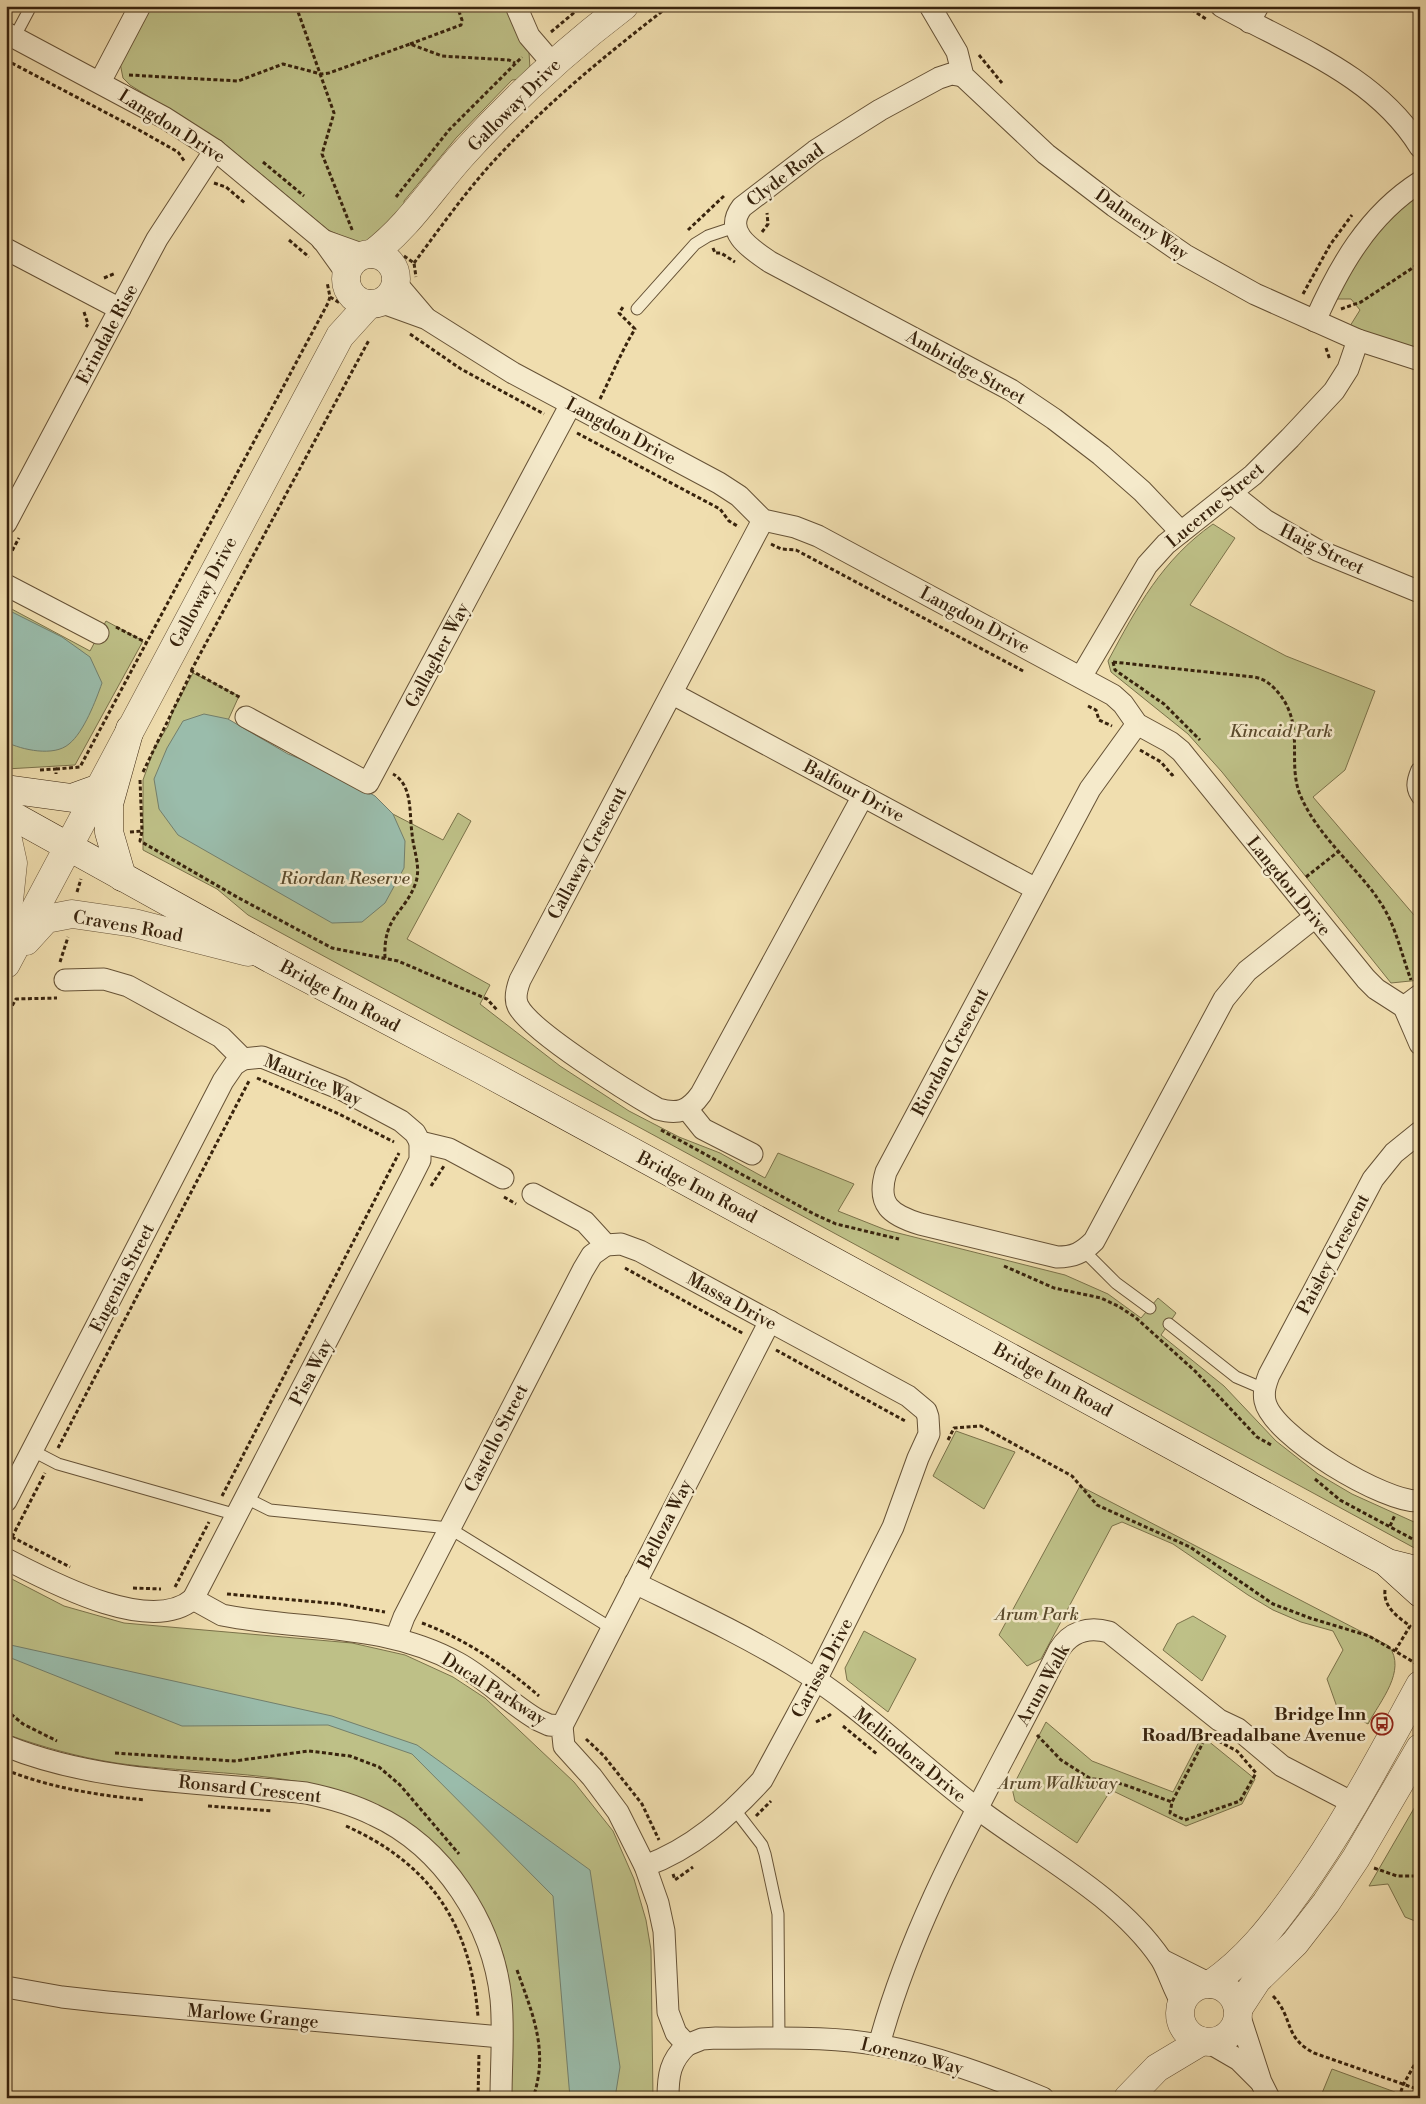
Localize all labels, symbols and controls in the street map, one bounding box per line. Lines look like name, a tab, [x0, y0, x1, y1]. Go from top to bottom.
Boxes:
street label: Galloway Drive	[463, 54, 566, 157]
street label: Langdon Drive	[114, 84, 229, 168]
street label: Clyde Road	[742, 138, 829, 212]
street label: Dalmeny Way	[1090, 184, 1193, 265]
street label: Erindale Rise	[71, 280, 143, 388]
street label: Ambridge Street	[901, 325, 1030, 410]
street label: Langdon Drive	[562, 393, 680, 470]
street label: Lucerne Street	[1162, 457, 1269, 553]
street label: Haig Street	[1276, 519, 1368, 580]
street label: Galloway Drive	[165, 533, 242, 652]
street label: Langdon Drive	[916, 582, 1034, 659]
street label: Gallagher Way	[400, 599, 475, 712]
park label: Kincaid Park	[1229, 720, 1333, 743]
street label: Balfour Drive	[799, 755, 908, 828]
street label: Callaway Crescent	[543, 782, 632, 924]
street label: Langdon Drive	[1241, 832, 1336, 941]
park label: Riordan Reserve	[279, 867, 410, 890]
street label: Cravens Road	[71, 906, 185, 948]
street label: Bridge Inn Road	[275, 955, 404, 1038]
street label: Riordan Crescent	[907, 984, 994, 1120]
street label: Maurice Way	[260, 1050, 365, 1111]
street label: Bridge Inn Road	[632, 1146, 761, 1229]
street label: Paisley Crescent	[1292, 1189, 1375, 1319]
street label: Eugenia Street	[85, 1219, 160, 1337]
street label: Massa Drive	[683, 1267, 781, 1336]
street label: Pisa Way	[285, 1335, 338, 1409]
street label: Bridge Inn Road	[988, 1338, 1117, 1423]
street label: Castello Street	[459, 1380, 534, 1496]
street label: Belloza Way	[633, 1476, 698, 1573]
park label: Arum Park	[993, 1603, 1079, 1626]
street label: Carissa Drive	[786, 1614, 858, 1722]
street label: Arum Walk	[1011, 1639, 1076, 1731]
street label: Ducal Parkway	[437, 1648, 551, 1731]
street label: Melliodora Drive	[849, 1703, 971, 1808]
place label: Bridge Inn Road/Breadalbane Avenue	[1142, 1703, 1366, 1747]
bus stop icon: Bridge Inn Road/Breadalbane Avenue	[1370, 1712, 1394, 1736]
street label: Ronsard Crescent	[177, 1771, 323, 1809]
park label: Arum Walkway	[997, 1772, 1118, 1795]
street label: Marlowe Grange	[186, 1999, 320, 2034]
street label: Lorenzo Way	[858, 2033, 966, 2080]

